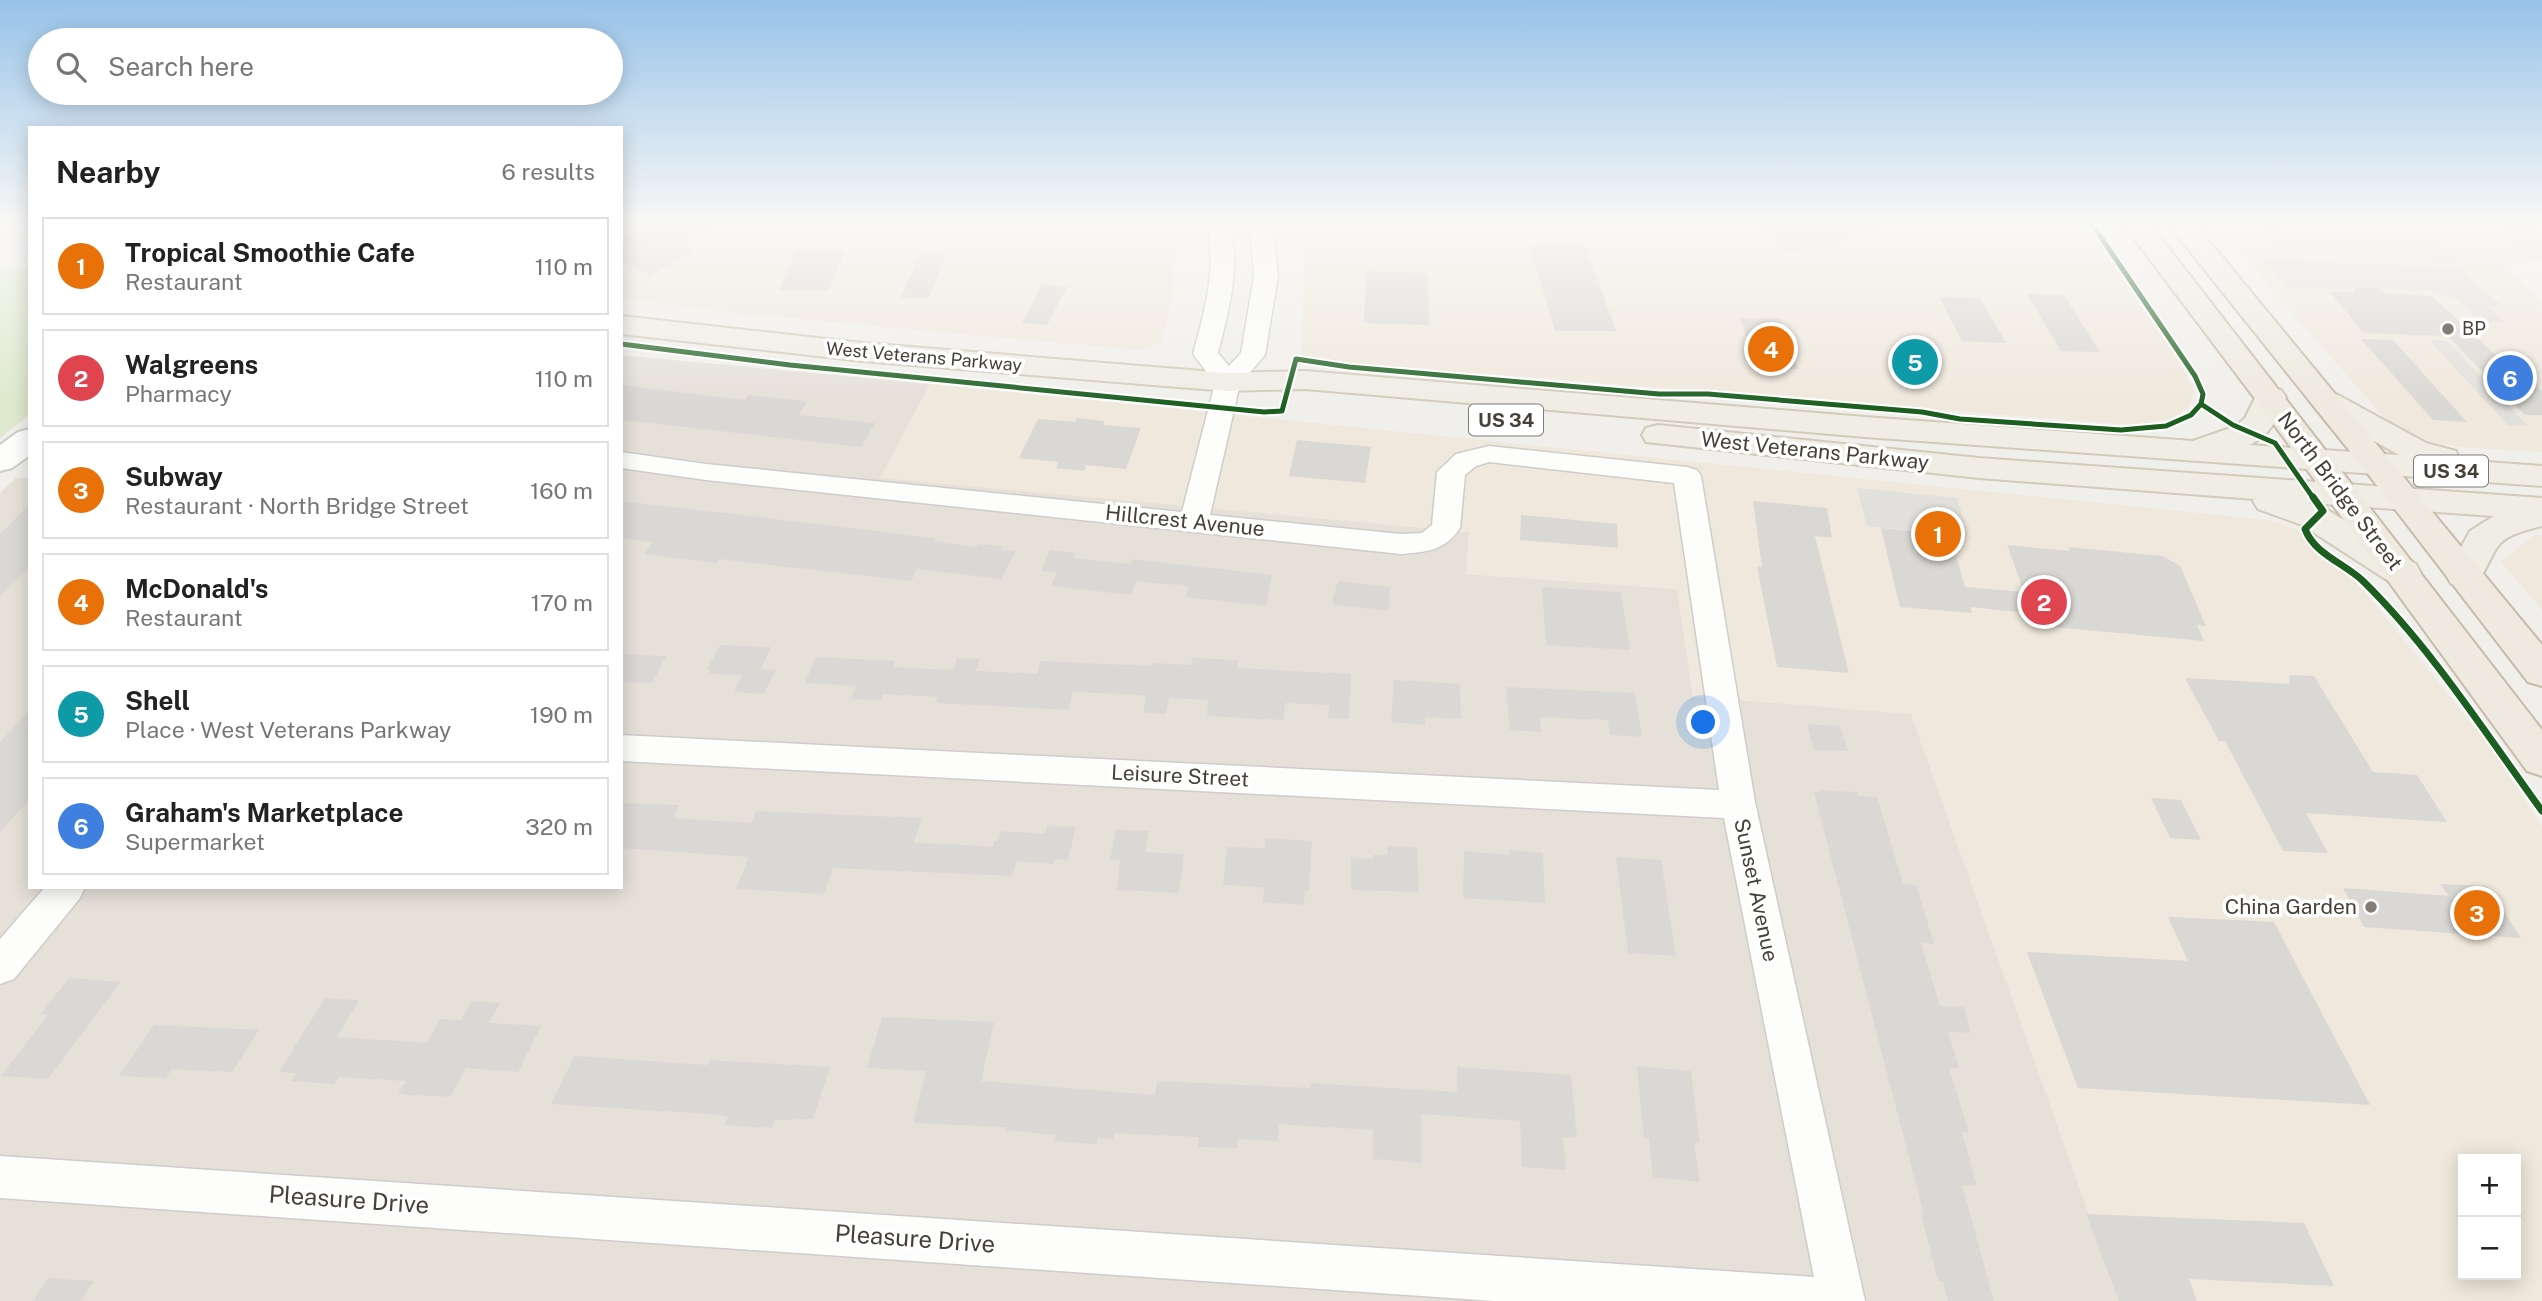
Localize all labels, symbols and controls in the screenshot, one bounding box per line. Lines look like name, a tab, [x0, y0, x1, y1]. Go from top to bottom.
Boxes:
search box	[28, 28, 623, 105]
icon: search	[52, 48, 90, 86]
text: Search here	[108, 51, 254, 82]
text: Nearby	[56, 154, 160, 190]
text: 6 results	[502, 158, 595, 185]
text: Tropical Smoothie Cafe	[125, 237, 415, 268]
text: 1	[76, 253, 86, 280]
text: 110 m	[535, 253, 593, 280]
text: Restaurant	[125, 268, 243, 295]
place label: BP	[2462, 318, 2486, 339]
marker: BP	[2440, 321, 2456, 337]
pin: 4	[1748, 323, 1794, 375]
pin: 5	[1892, 336, 1938, 388]
street label: West Veterans Parkway	[825, 337, 1023, 376]
text: Walgreens	[125, 349, 258, 380]
pin: 6	[2487, 352, 2533, 404]
text: 2	[74, 365, 88, 392]
text: 110 m	[535, 365, 593, 392]
text: Pharmacy	[125, 380, 232, 407]
road number: US 34	[1469, 404, 1543, 436]
street label: North Bridge Street	[2273, 407, 2408, 575]
street label: West Veterans Parkway	[1700, 426, 1930, 475]
road number: US 34	[2414, 456, 2488, 486]
text: Subway	[125, 461, 223, 492]
text: 3	[73, 477, 89, 504]
text: 160 m	[530, 477, 593, 504]
text: Restaurant · North Bridge Street	[125, 492, 469, 519]
street label: Hillcrest Avenue	[1104, 500, 1266, 541]
pin: 1	[1915, 508, 1961, 560]
text: McDonald's	[125, 573, 268, 604]
pin: 2	[2021, 576, 2067, 628]
text: 4	[73, 589, 89, 616]
text: 170 m	[531, 589, 593, 616]
text: Restaurant	[125, 604, 243, 631]
text: Shell	[125, 685, 190, 716]
text: 5	[73, 701, 89, 728]
text: 190 m	[530, 701, 593, 728]
your location	[1686, 705, 1720, 739]
text: Place · West Veterans Parkway	[125, 716, 451, 743]
street label: Leisure Street	[1110, 759, 1250, 792]
text: Graham's Marketplace	[125, 797, 404, 828]
text: 6	[73, 813, 89, 840]
text: 320 m	[525, 813, 593, 840]
street label: Sunset Avenue	[1729, 816, 1784, 964]
text: Supermarket	[125, 828, 265, 855]
pin: 3	[2454, 887, 2500, 939]
place label: China Garden	[2225, 894, 2357, 919]
marker: China Garden	[2363, 899, 2379, 915]
map controls	[2458, 1154, 2521, 1280]
button: +	[2458, 1154, 2521, 1217]
street label: Pleasure Drive	[268, 1179, 430, 1219]
button: −	[2458, 1217, 2521, 1280]
street label: Pleasure Drive	[834, 1218, 996, 1258]

